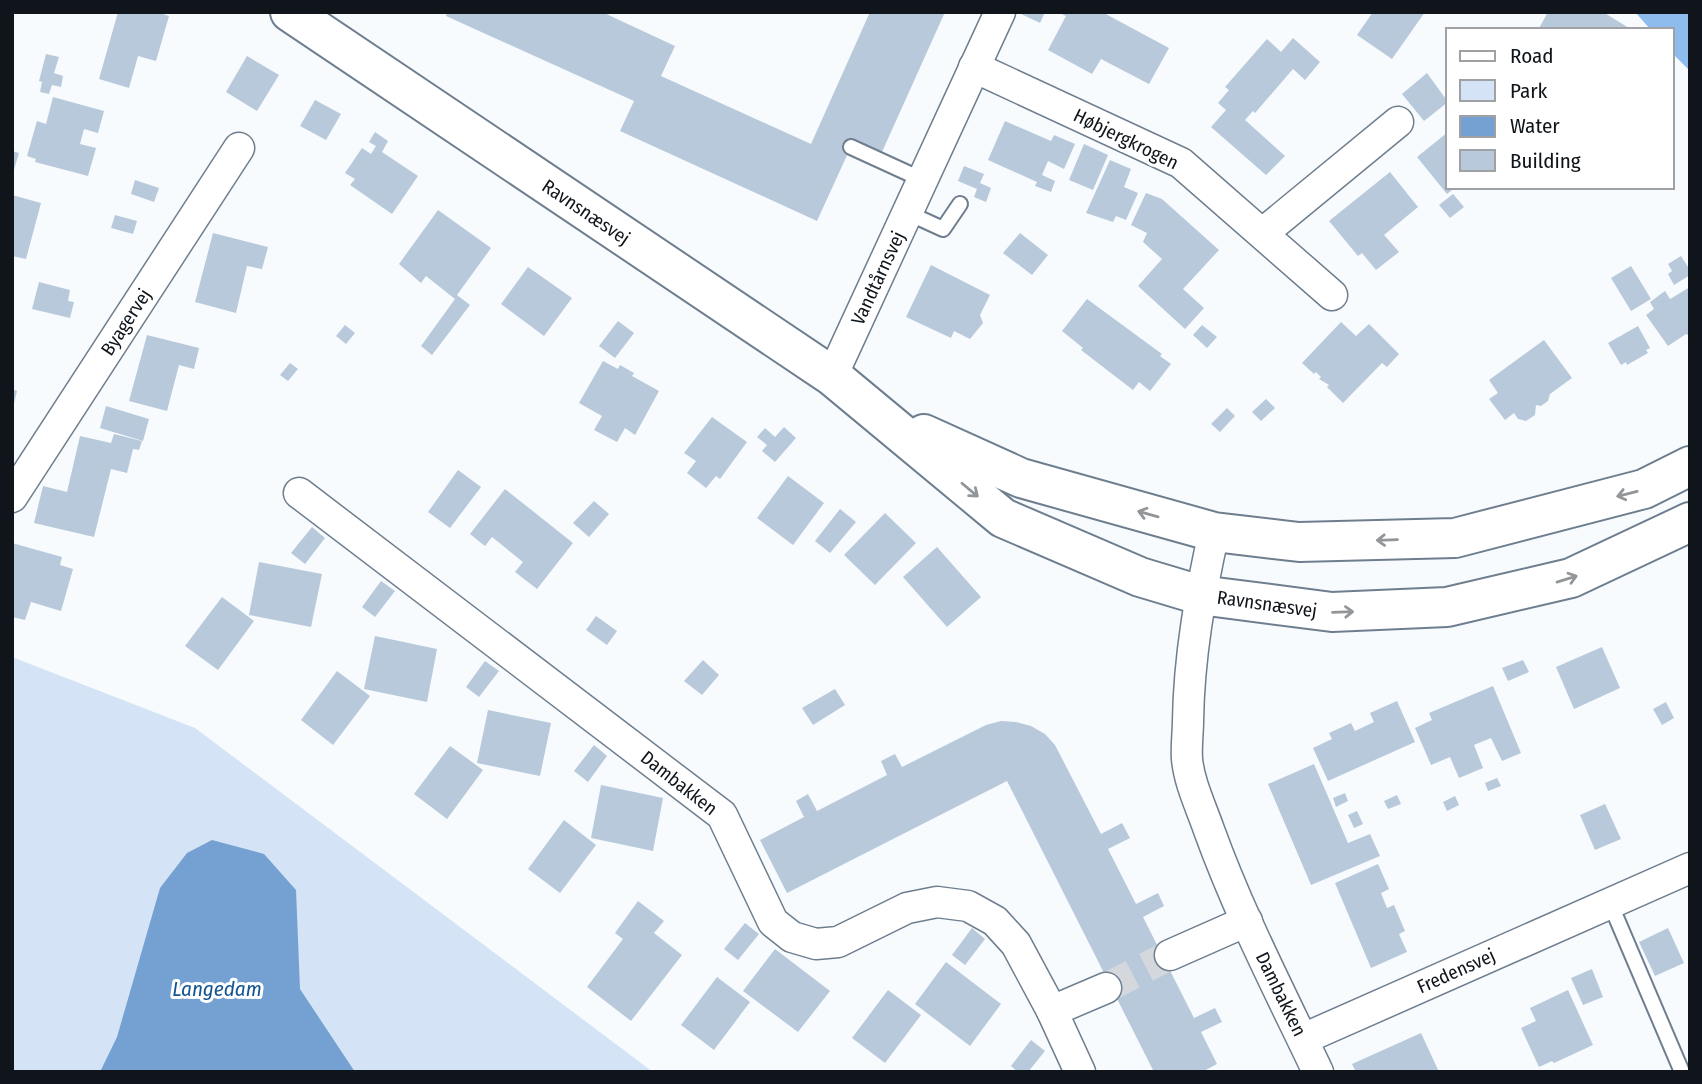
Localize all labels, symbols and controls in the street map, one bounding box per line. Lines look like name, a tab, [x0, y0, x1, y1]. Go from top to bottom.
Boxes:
legend	[1446, 28, 1674, 189]
text: Road	[1510, 43, 1554, 69]
text: Park	[1510, 78, 1548, 104]
street label: Høbjergkrogen	[1070, 104, 1182, 174]
text: Water	[1510, 113, 1560, 139]
text: Building	[1510, 148, 1581, 174]
street label: Ravnsnæsvej	[538, 174, 634, 250]
street label: Vandtårnsvej	[846, 227, 910, 329]
street label: Byagervej	[96, 284, 156, 360]
one-way arrow	[960, 482, 978, 498]
one-way arrow	[1617, 488, 1639, 501]
one-way arrow	[1138, 507, 1160, 520]
one-way arrow	[1376, 533, 1399, 546]
one-way arrow	[1555, 571, 1577, 584]
street label: Ravnsnæsvej	[1215, 586, 1319, 622]
one-way arrow	[1331, 605, 1354, 618]
street label: Dambakken	[636, 746, 722, 820]
street label: Fredensvej	[1413, 944, 1499, 998]
street label: Dambakken	[1251, 948, 1311, 1040]
water label: Langedam	[172, 976, 262, 1002]

